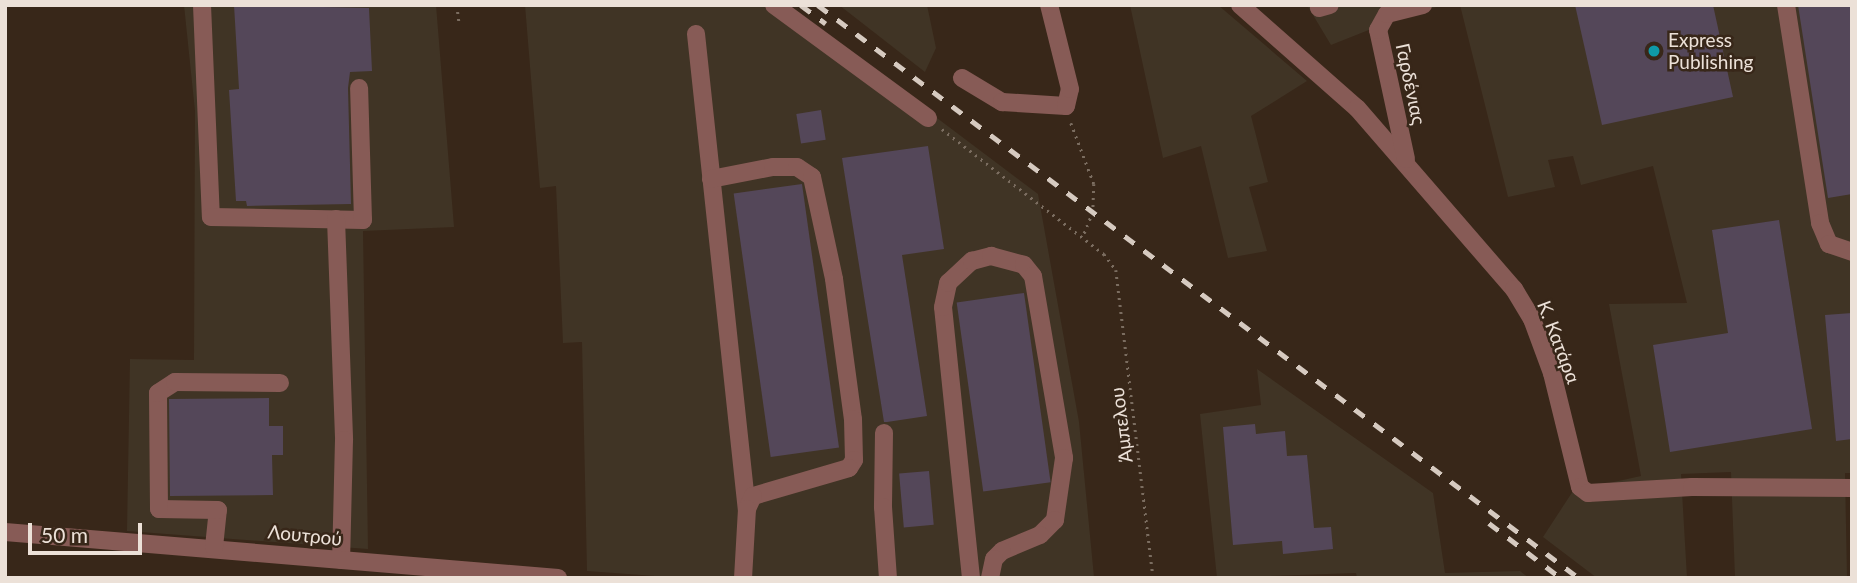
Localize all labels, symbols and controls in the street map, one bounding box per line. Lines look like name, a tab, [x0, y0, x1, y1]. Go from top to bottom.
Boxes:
place label: Express Publishing	[1668, 29, 1753, 73]
street label: Γαρδένιας	[1391, 41, 1431, 127]
marker: Express Publishing	[1646, 43, 1662, 59]
street label: Κ. Κατάρα	[1533, 297, 1585, 387]
street label: Άμπελου	[1105, 386, 1137, 464]
scale bar	[32, 510, 145, 554]
street label: Λουτρού	[267, 520, 343, 550]
text: 50 m	[41, 522, 88, 547]

